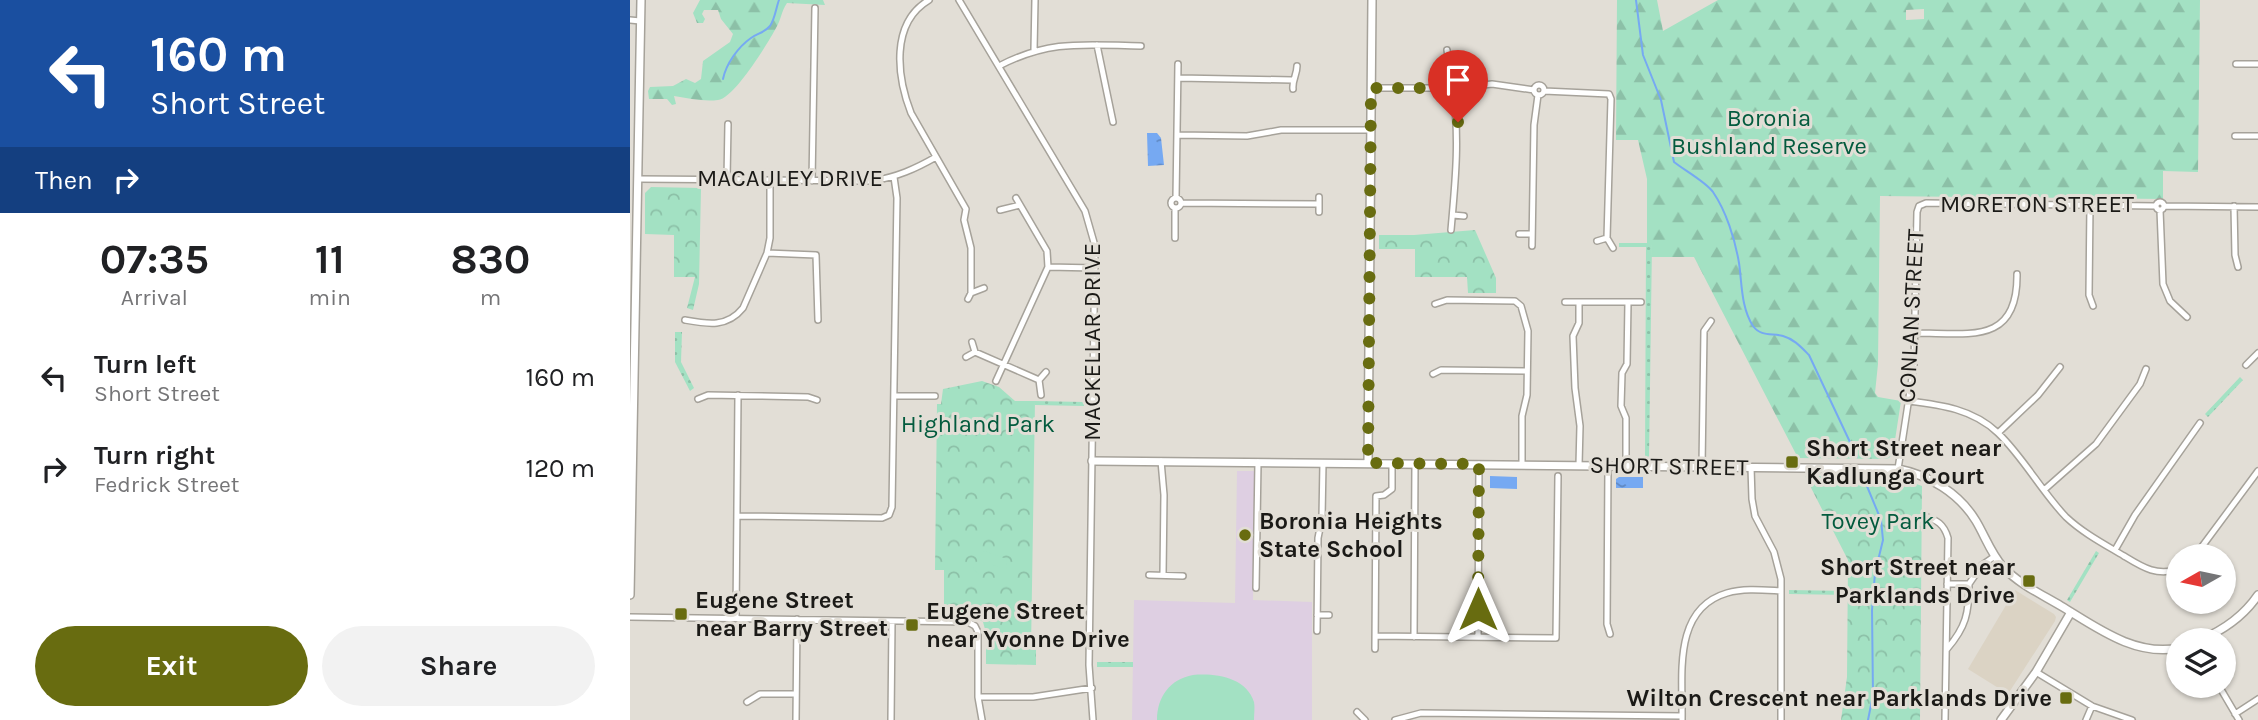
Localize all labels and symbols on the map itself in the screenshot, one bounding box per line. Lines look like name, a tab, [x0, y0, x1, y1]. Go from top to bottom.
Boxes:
pin	[1428, 50, 1488, 122]
park label: Boronia Bushland Reserve	[1671, 104, 1867, 160]
street label: MACAULEY DRIVE	[697, 164, 883, 192]
street label: MORETON STREET	[1940, 190, 2134, 218]
street label: CONLAN STREET	[1892, 228, 1930, 404]
street label: MACKELLAR DRIVE	[1078, 243, 1106, 441]
park label: Highland Park	[901, 410, 1055, 438]
place label: Short Street near Kadlunga Court	[1806, 434, 2002, 490]
street label: SHORT STREET	[1589, 451, 1749, 481]
marker: Short Street near Kadlunga Court	[1784, 454, 1800, 470]
place label: Boronia Heights State School	[1259, 507, 1443, 563]
park label: Tovey Park	[1821, 507, 1935, 535]
marker: Boronia Heights State School	[1237, 527, 1253, 543]
north arrow	[2166, 544, 2236, 614]
place label: Short Street near Parklands Drive	[1820, 553, 2016, 609]
position arrow	[1441, 572, 1515, 646]
marker: Short Street near Parklands Drive	[2021, 573, 2037, 589]
place label: Eugene Street near Barry Street	[695, 586, 888, 642]
place label: Eugene Street near Yvonne Drive	[926, 597, 1130, 653]
marker: Eugene Street near Barry Street	[673, 606, 689, 622]
marker: Eugene Street near Yvonne Drive	[904, 617, 920, 633]
place label: Wilton Crescent near Parklands Drive	[1627, 684, 2052, 712]
marker: Wilton Crescent near Parklands Drive	[2058, 690, 2074, 706]

